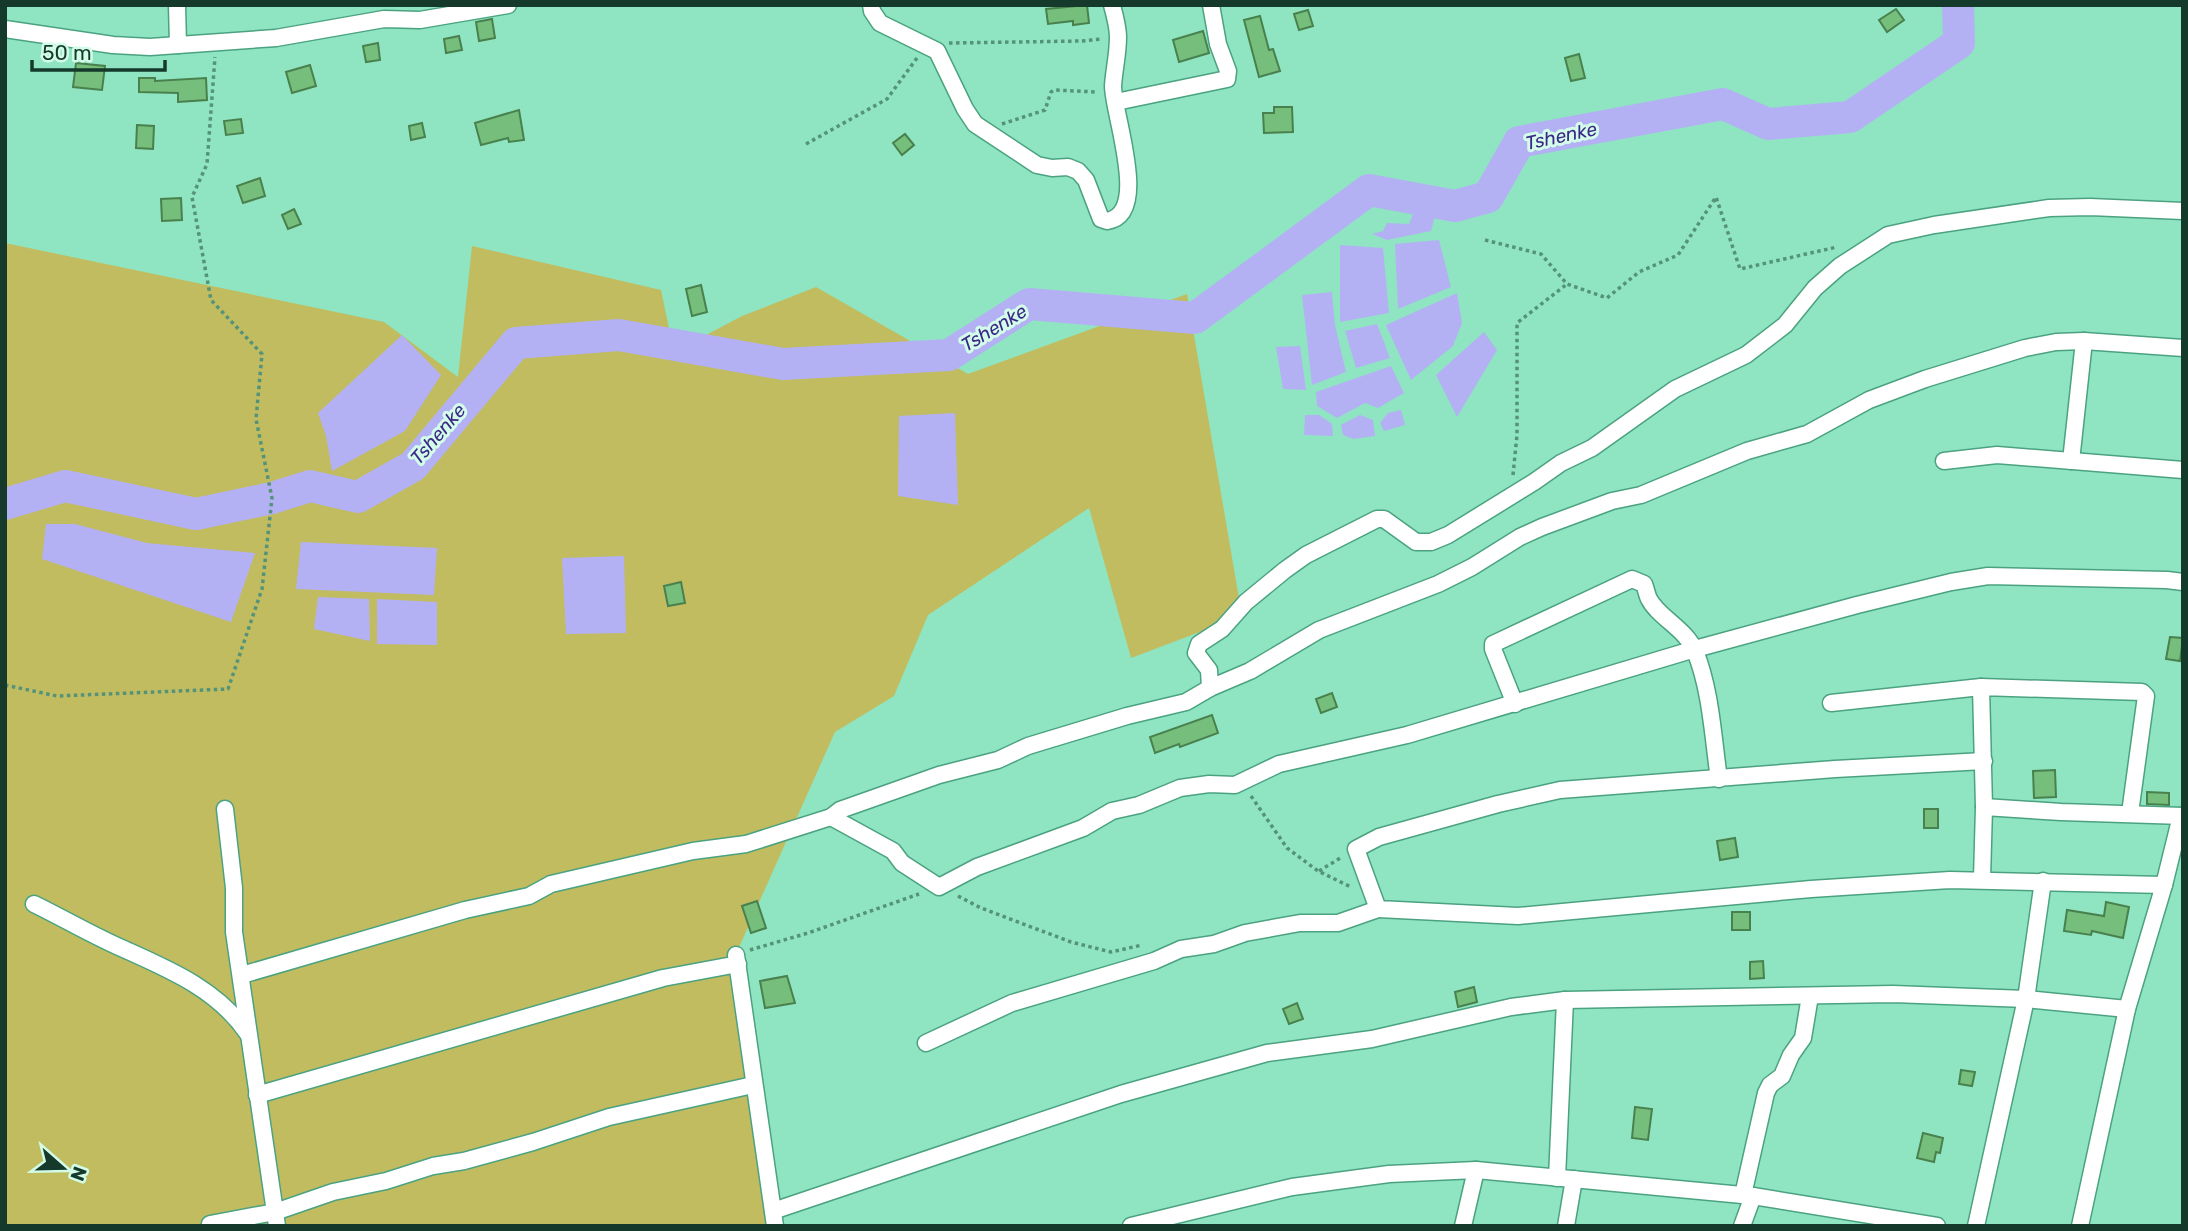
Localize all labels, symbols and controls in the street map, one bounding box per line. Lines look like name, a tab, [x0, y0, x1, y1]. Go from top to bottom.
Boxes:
scale bar	[32, 28, 164, 72]
text: 50 m	[42, 40, 92, 65]
water label: Tshenke	[1523, 117, 1599, 155]
water label: Tshenke	[957, 299, 1031, 357]
water label: Tshenke	[406, 399, 471, 469]
north arrow	[28, 1133, 98, 1203]
text: N	[65, 1163, 92, 1184]

